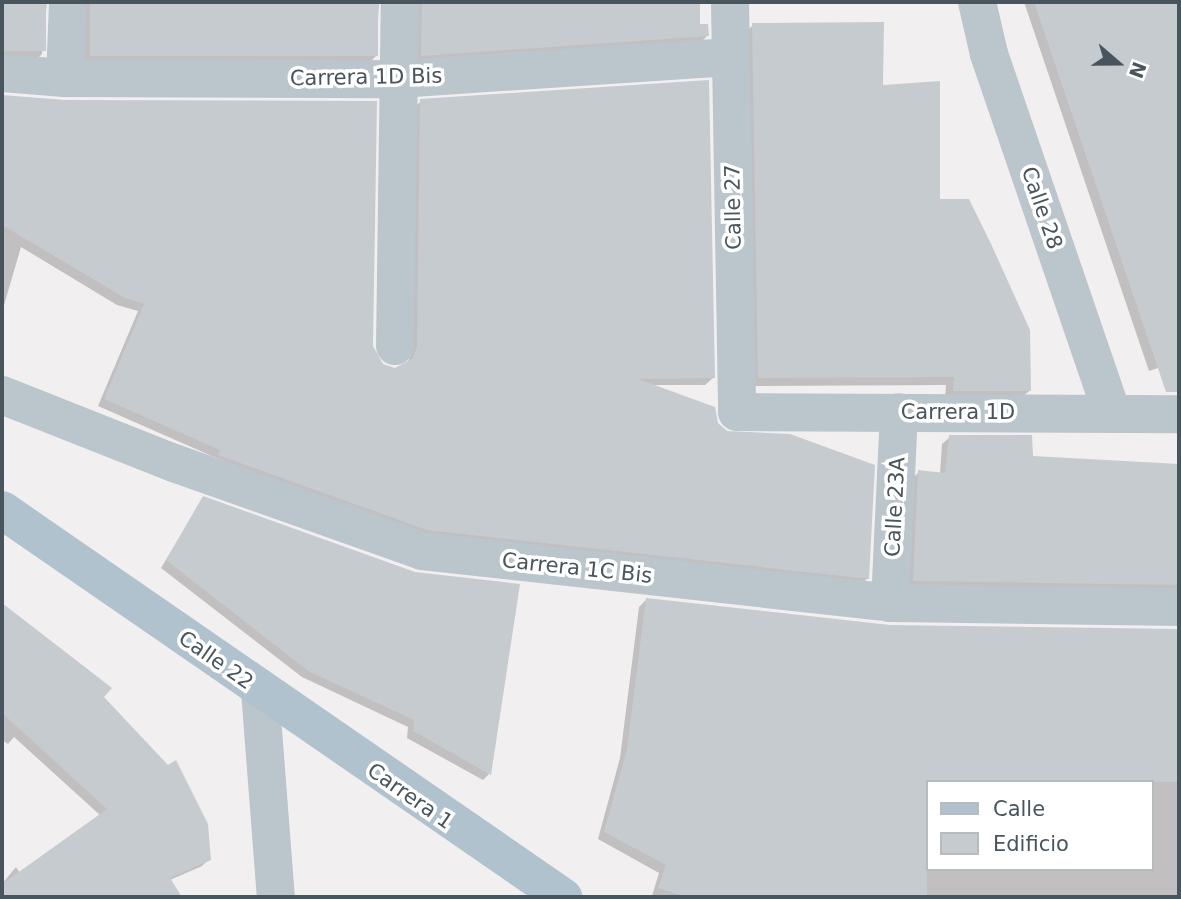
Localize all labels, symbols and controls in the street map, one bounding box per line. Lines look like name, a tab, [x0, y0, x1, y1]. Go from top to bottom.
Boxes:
north arrow	[1083, 28, 1153, 98]
text: N	[1125, 59, 1151, 81]
street label: Carrera 1D Bis	[290, 63, 442, 91]
street label: Calle 28	[1016, 163, 1068, 253]
street label: Calle 27	[720, 164, 746, 250]
street label: Carrera 1D	[901, 399, 1015, 425]
street label: Calle 23A	[880, 456, 910, 558]
street label: Carrera 1C Bis	[501, 548, 653, 588]
street label: Calle 22	[174, 625, 258, 695]
street label: Carrera 1	[362, 757, 458, 835]
legend	[926, 780, 1153, 871]
text: Calle	[993, 797, 1045, 821]
text: Edificio	[993, 832, 1069, 856]

